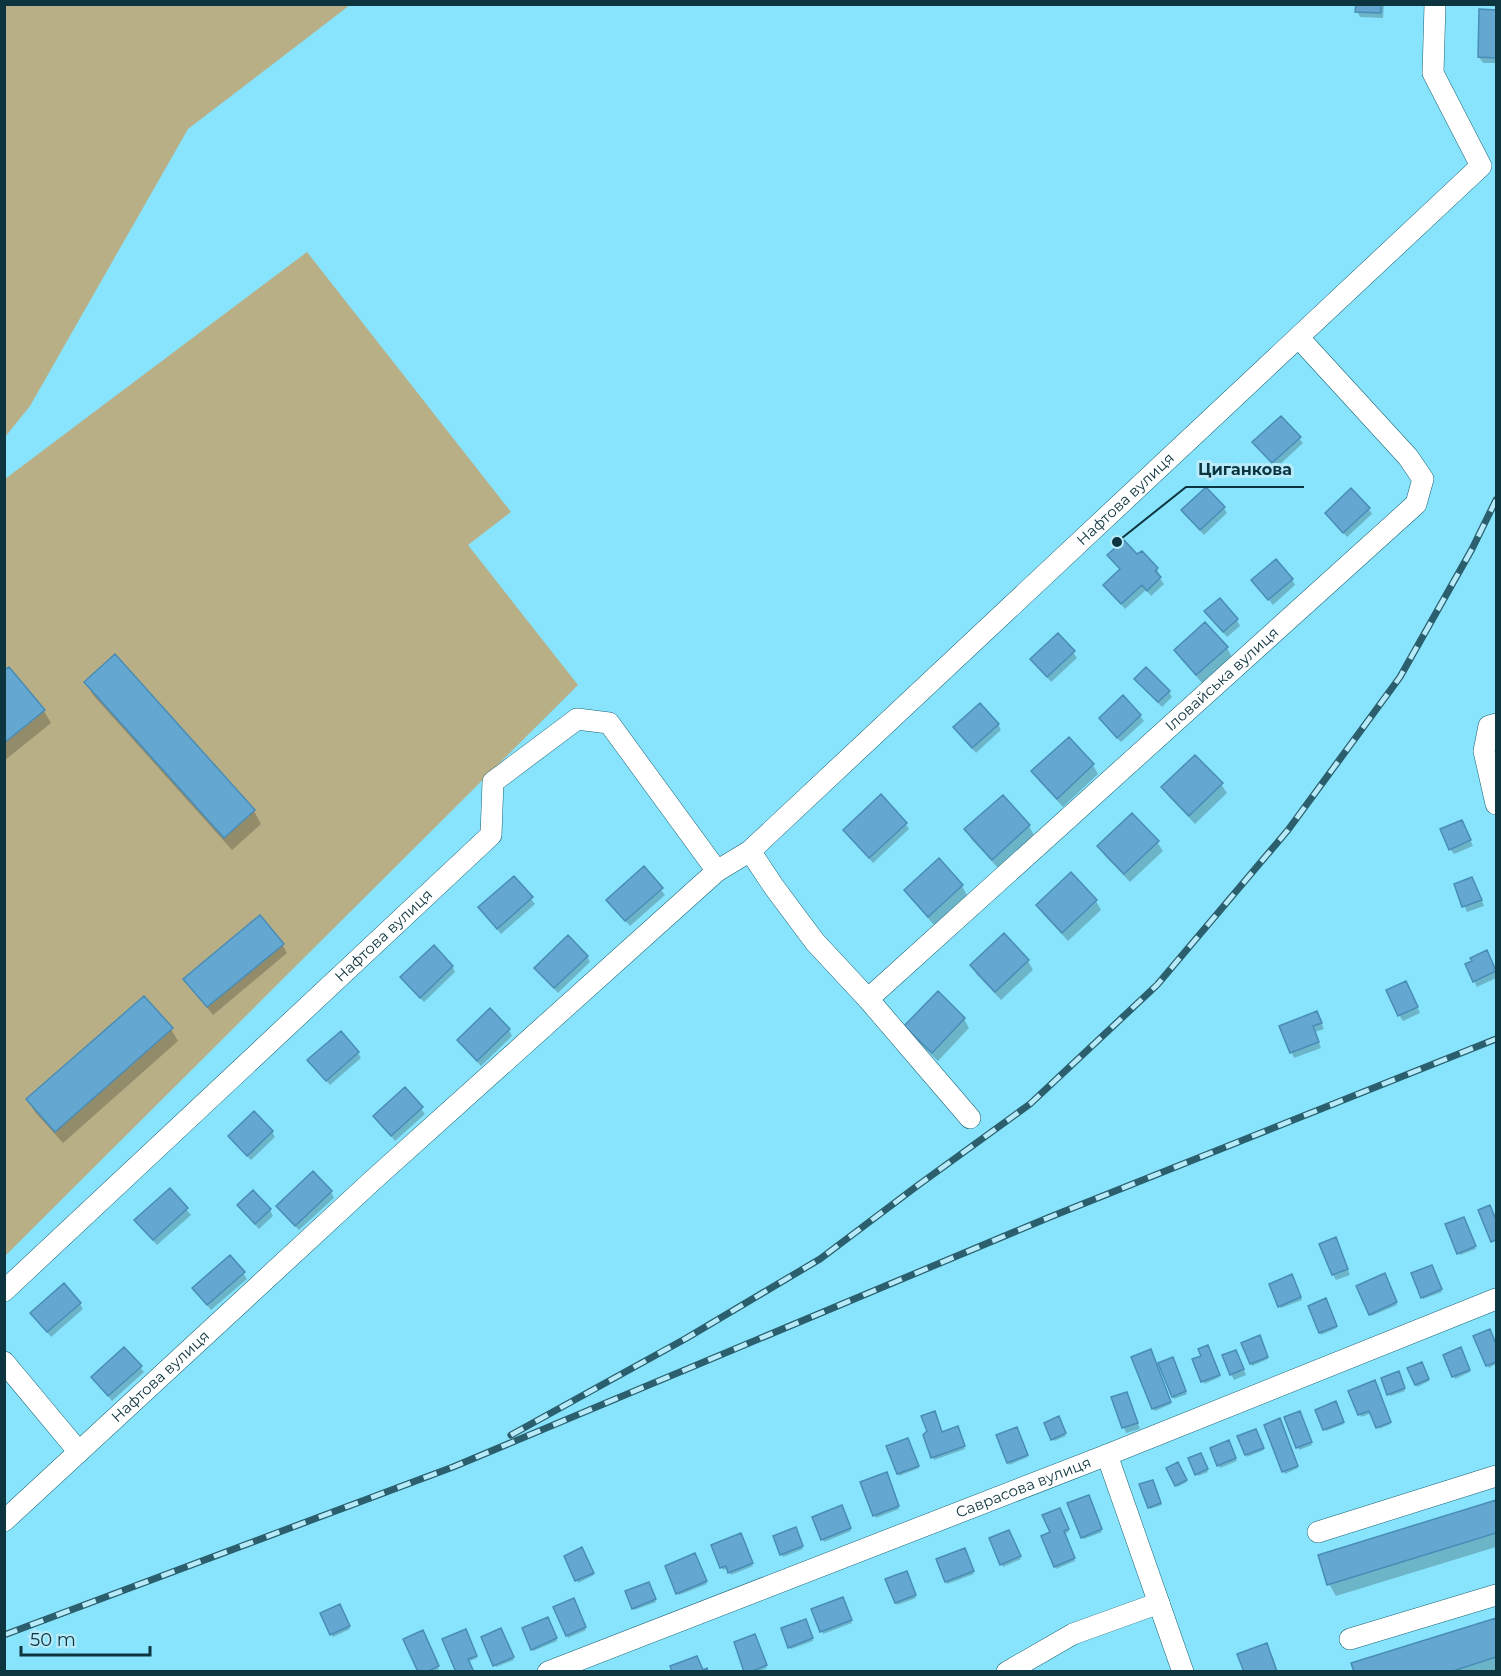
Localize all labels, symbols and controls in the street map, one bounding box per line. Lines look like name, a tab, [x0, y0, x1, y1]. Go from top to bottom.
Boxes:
street label: Нафтова вулиця	[1072, 448, 1178, 549]
callout: Циганкова	[1186, 453, 1304, 487]
text: Циганкова	[1198, 460, 1292, 479]
street label: Іловайська вулиця	[1161, 623, 1282, 735]
street label: Нафтова вулиця	[330, 885, 436, 986]
street label: Нафтова вулиця	[107, 1326, 213, 1426]
street label: Саврасова вулиця	[953, 1452, 1094, 1522]
scale bar	[21, 1619, 150, 1657]
text: 50 m	[30, 1629, 76, 1651]

